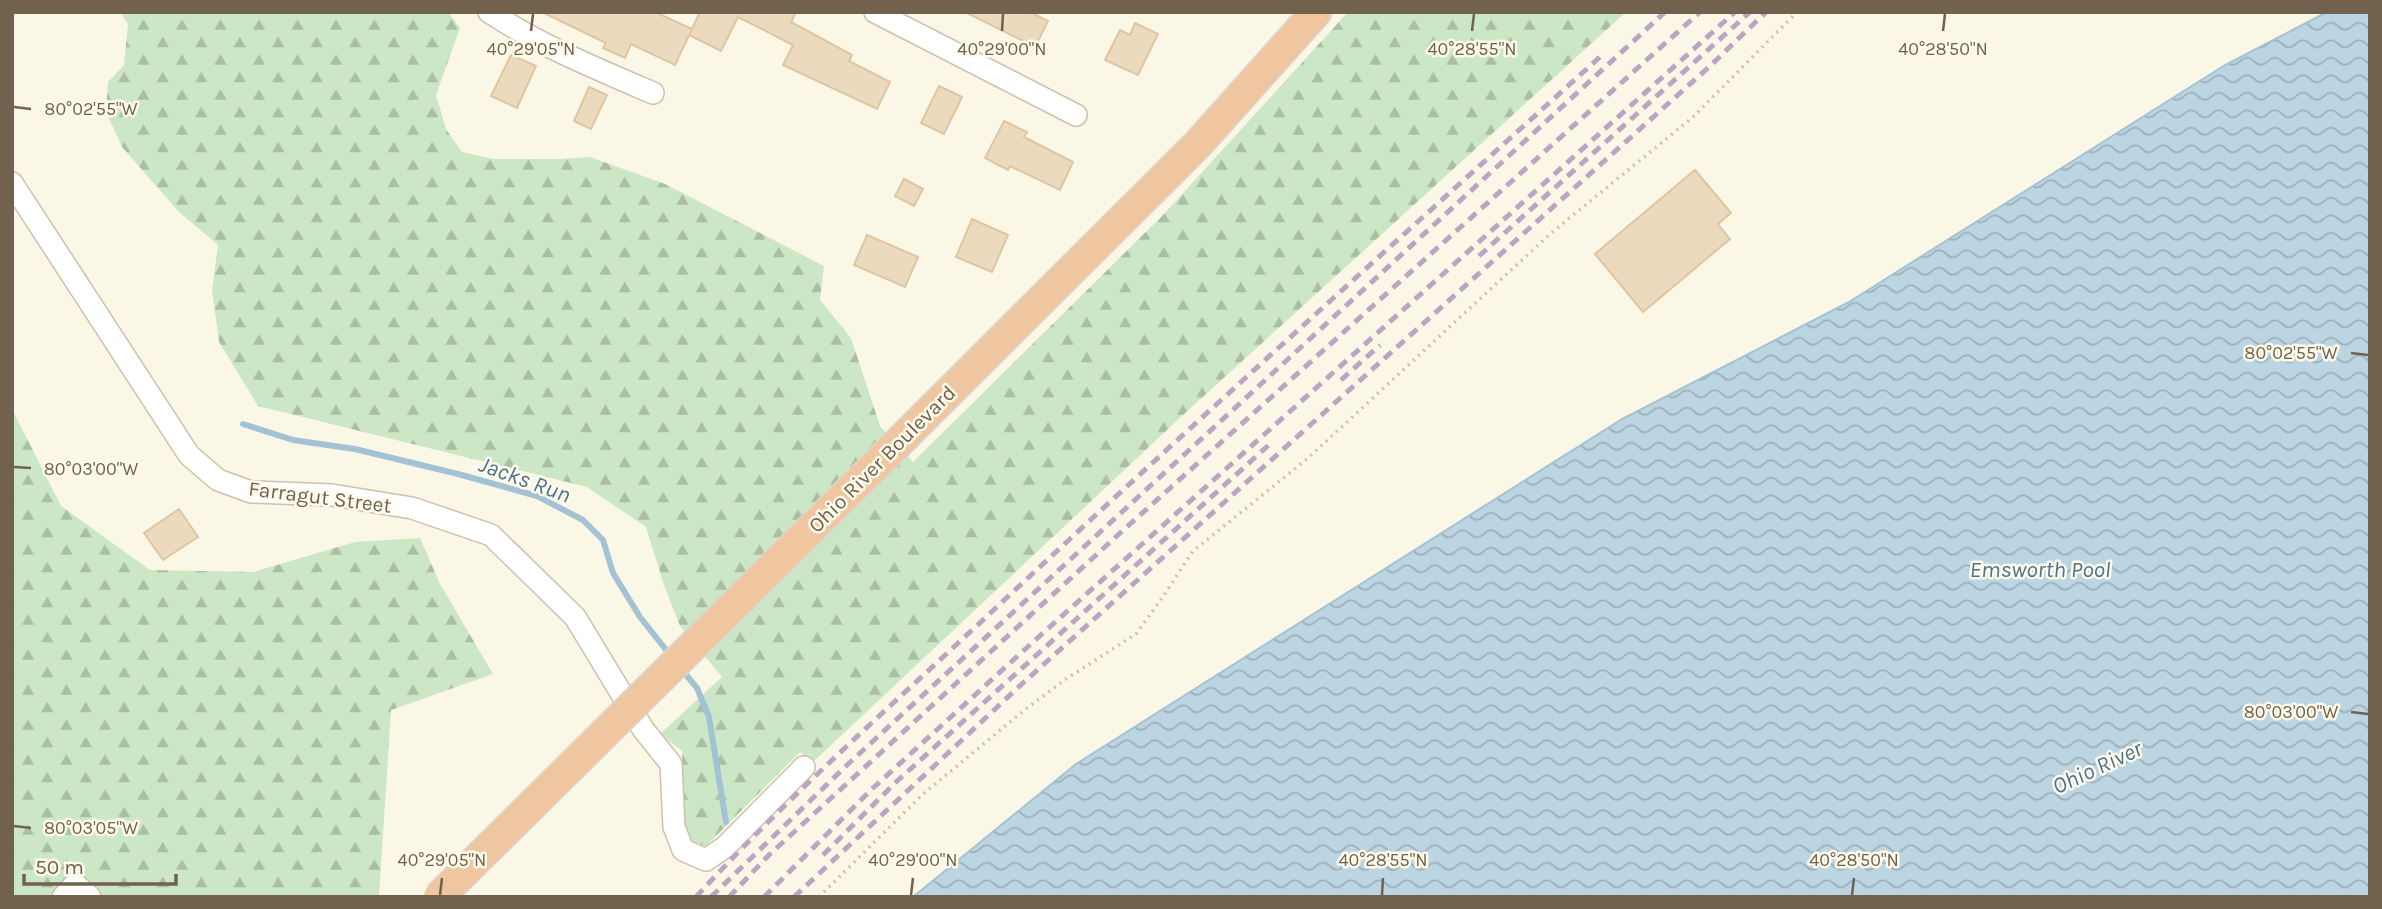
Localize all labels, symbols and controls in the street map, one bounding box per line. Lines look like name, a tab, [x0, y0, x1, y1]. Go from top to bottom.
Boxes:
text: 40°29'05"N	[487, 38, 575, 60]
text: 40°29'00"N	[957, 38, 1047, 60]
text: 40°28'55"N	[1428, 38, 1516, 60]
text: 40°28'50"N	[1898, 38, 1988, 60]
text: 80°02'55"W	[44, 98, 138, 120]
text: 80°02'55"W	[2244, 342, 2338, 364]
street label: Ohio River Boulevard	[803, 380, 961, 538]
water label: Jacks Run	[475, 450, 574, 509]
text: 80°03'00"W	[44, 458, 138, 480]
street label: Farragut Street	[247, 476, 393, 518]
water label: Emsworth Pool	[1969, 556, 2111, 583]
text: 80°03'00"W	[2244, 701, 2338, 723]
water label: Ohio River	[2048, 734, 2147, 800]
text: 80°03'05"W	[44, 817, 138, 839]
scale bar	[24, 842, 177, 886]
text: 40°29'05"N	[398, 849, 486, 871]
text: 40°29'00"N	[868, 849, 958, 871]
text: 40°28'55"N	[1339, 849, 1427, 871]
text: 40°28'50"N	[1809, 849, 1899, 871]
text: 50 m	[35, 855, 84, 879]

